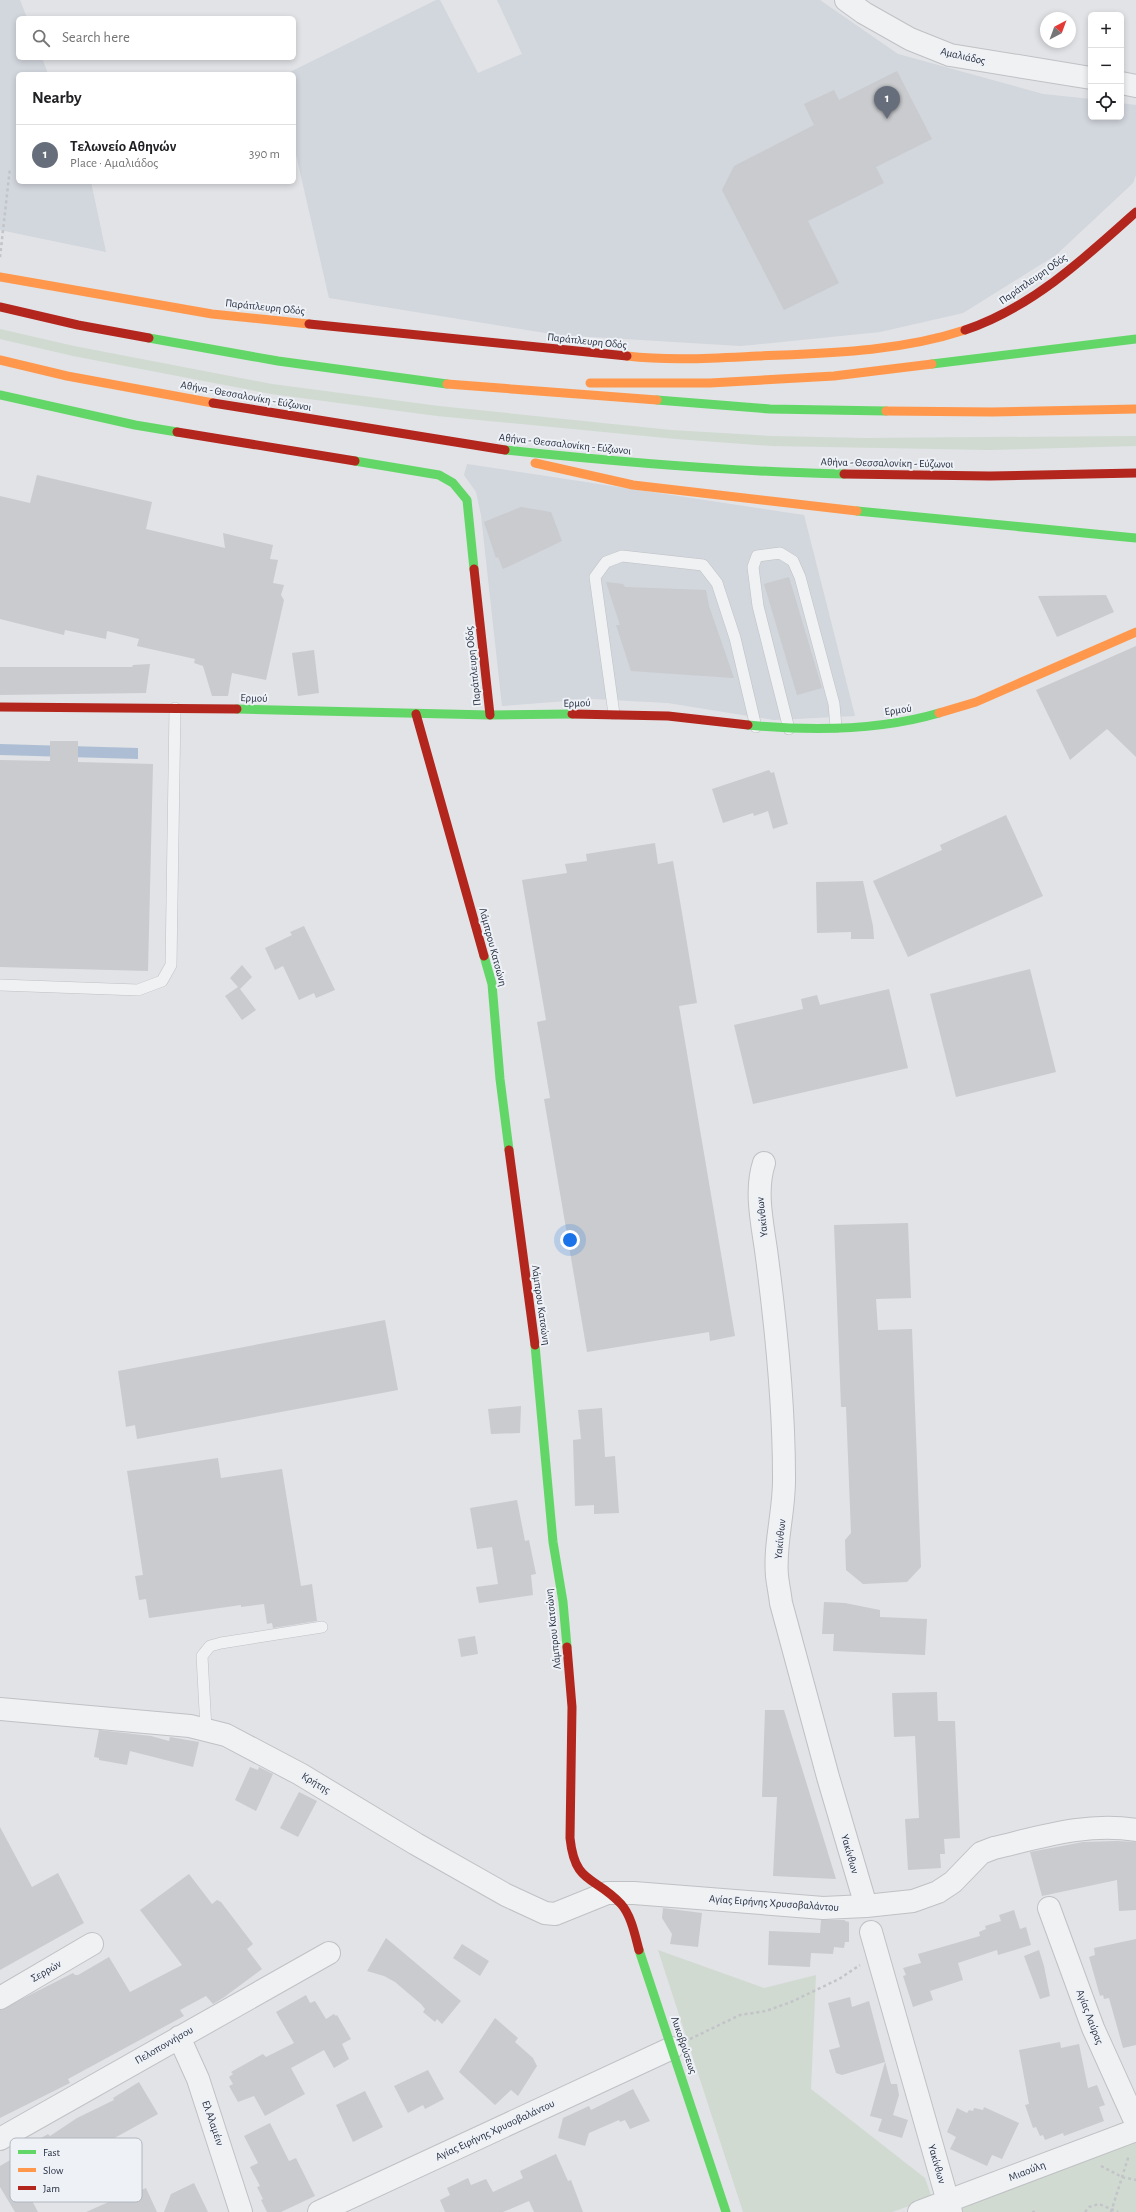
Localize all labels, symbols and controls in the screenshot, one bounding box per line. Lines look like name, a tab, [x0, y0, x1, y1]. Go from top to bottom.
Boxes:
north arrow	[1040, 12, 1076, 48]
map controls	[1088, 12, 1124, 120]
button: +	[1088, 12, 1124, 48]
search box	[16, 16, 296, 60]
icon: search	[30, 27, 52, 49]
text: Search here	[62, 30, 130, 45]
street label: Αμαλιάδος	[939, 45, 987, 67]
button: −	[1088, 48, 1124, 84]
button: locate	[1088, 84, 1124, 120]
pin: 1	[874, 86, 900, 119]
text: Nearby	[32, 89, 82, 106]
text: Τελωνείο Αθηνών	[70, 139, 176, 154]
text: 1	[43, 148, 47, 161]
text: 390 m	[249, 148, 280, 161]
text: Place · Αμαλιάδος	[70, 157, 158, 170]
street label: Παράπλευρη Οδός	[997, 252, 1069, 306]
street label: Παράπλευρη Οδός	[225, 297, 305, 317]
street label: Παράπλευρη Οδός	[547, 331, 627, 351]
street label: Αθήνα - Θεσσαλονίκη - Εύζωνοι	[180, 379, 313, 413]
street label: Αθήνα - Θεσσαλονίκη - Εύζωνοι	[498, 432, 632, 456]
street label: Αθήνα - Θεσσαλονίκη - Εύζωνοι	[820, 456, 954, 470]
street label: Παράπλευρη Οδός	[463, 626, 483, 706]
street label: Ερμού	[240, 692, 268, 704]
street label: Ερμού	[563, 697, 591, 709]
street label: Ερμού	[884, 703, 912, 717]
street label: Λάμπρου Κατσώνη	[477, 906, 509, 988]
street label: Υακίνθων	[754, 1196, 770, 1238]
your location	[560, 1230, 580, 1250]
street label: Λάμπρου Κατσώνη	[530, 1264, 552, 1346]
street label: Υακίνθων	[772, 1518, 788, 1560]
street label: Λάμπρου Κατσώνη	[543, 1588, 563, 1670]
street label: Κρήτης	[300, 1770, 332, 1796]
street label: Υακίνθων	[839, 1833, 861, 1875]
street label: Αγίας Ειρήνης Χρυσοβαλάντου	[709, 1893, 839, 1913]
street label: Σερρών	[29, 1958, 63, 1984]
street label: Αγίας Λαύρας	[1074, 1988, 1106, 2046]
street label: Λυκοβρύσεως	[669, 2015, 699, 2075]
street label: Πελοποννήσου	[133, 2024, 195, 2066]
street label: Αγίας Ειρήνης Χρυσοβαλάντου	[434, 2097, 556, 2163]
street label: Ελ Αλαμέιν	[200, 2099, 226, 2147]
legend	[10, 2138, 142, 2202]
street label: Υακίνθων	[926, 2143, 948, 2185]
text: Fast	[43, 2147, 61, 2158]
street label: Μιαούλη	[1007, 2159, 1047, 2183]
text: Slow	[43, 2165, 64, 2176]
text: Jam	[43, 2183, 60, 2194]

